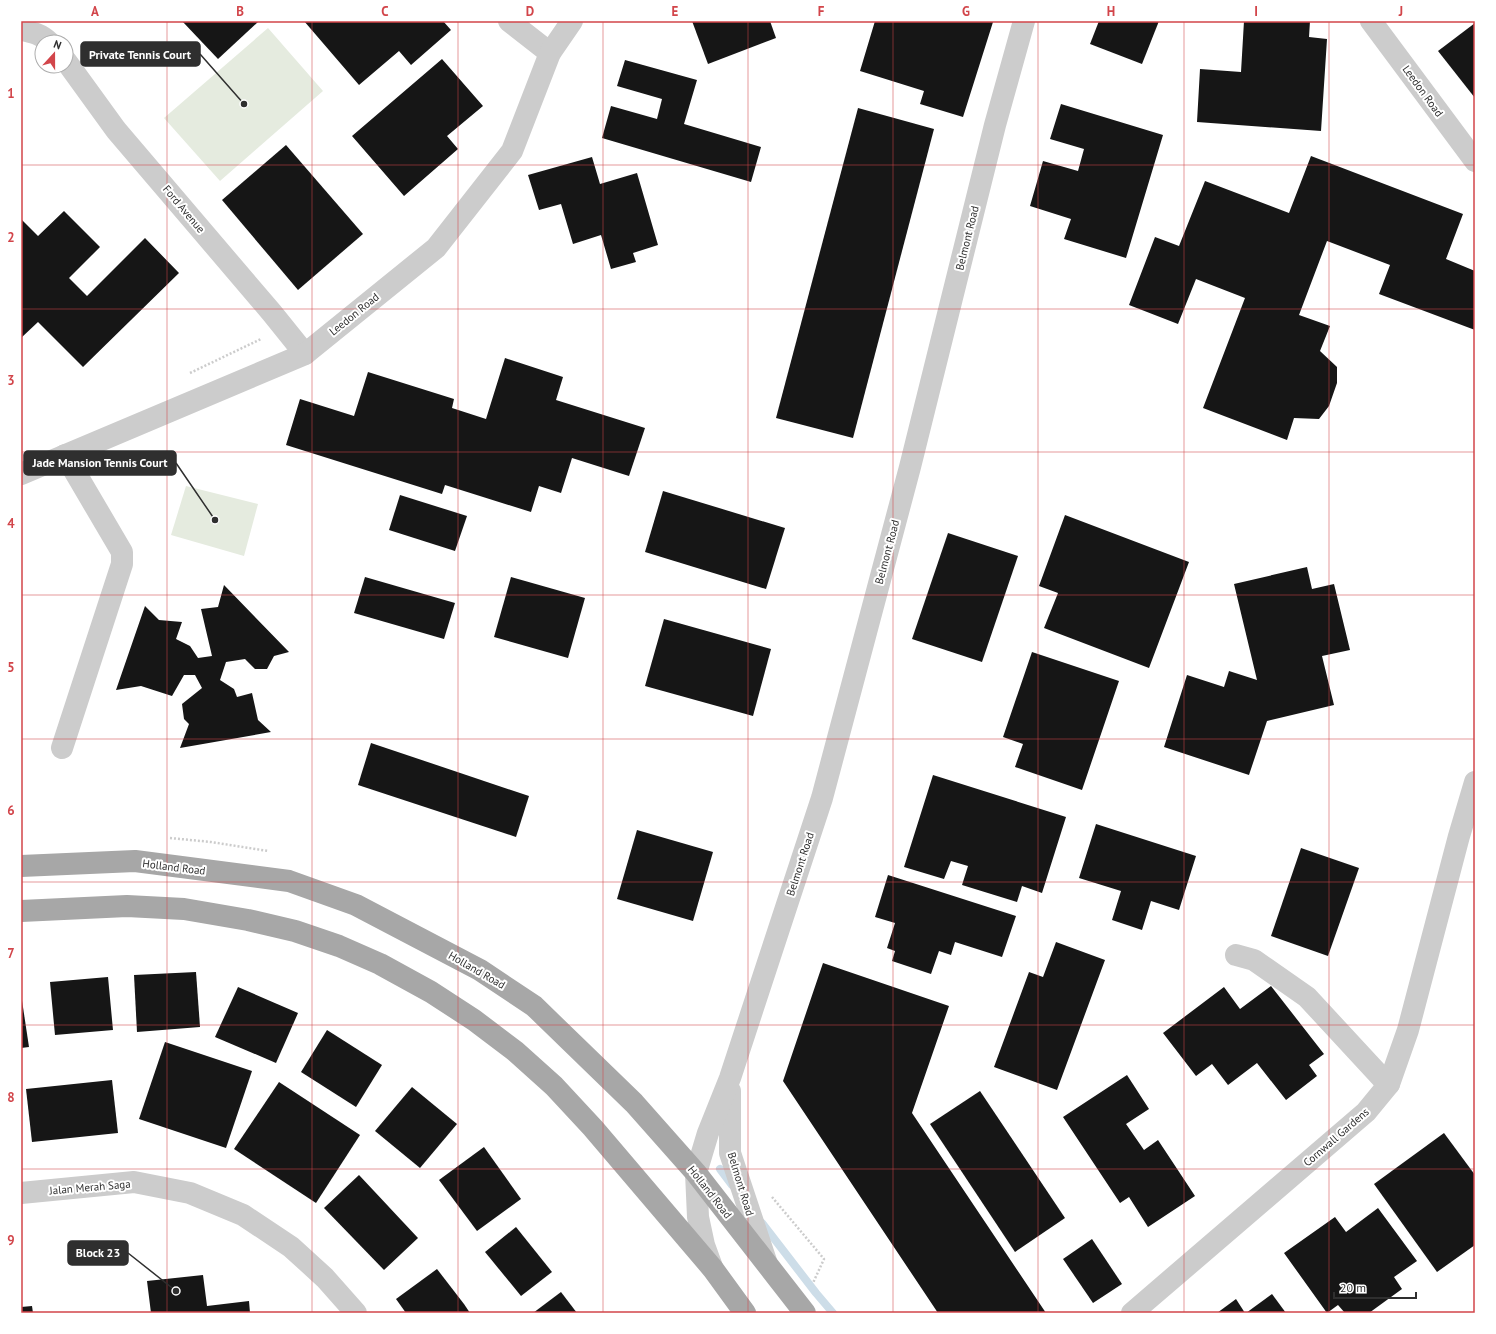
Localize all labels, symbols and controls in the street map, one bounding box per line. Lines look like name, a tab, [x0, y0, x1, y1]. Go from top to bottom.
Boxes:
text: A	[91, 3, 99, 20]
text: B	[236, 3, 244, 20]
text: C	[381, 3, 389, 20]
text: D	[526, 3, 534, 20]
text: E	[672, 3, 679, 20]
text: F	[818, 3, 825, 20]
text: G	[962, 3, 970, 20]
text: H	[1107, 3, 1115, 20]
text: I	[1254, 3, 1258, 20]
text: J	[1398, 3, 1403, 20]
north arrow	[34, 34, 74, 74]
text: N	[52, 37, 63, 52]
callout: Private Tennis Court	[81, 42, 200, 66]
text: Private Tennis Court	[89, 47, 192, 62]
street label: Leedon Road	[1400, 63, 1446, 120]
text: 1	[7, 85, 15, 102]
street label: Ford Avenue	[160, 182, 208, 236]
street label: Belmont Road	[952, 204, 982, 272]
text: 2	[7, 229, 15, 246]
street label: Leedon Road	[326, 290, 382, 338]
text: 3	[7, 372, 15, 389]
callout: Jade Mansion Tennis Court	[24, 451, 176, 475]
text: Jade Mansion Tennis Court	[31, 455, 168, 470]
text: 4	[7, 515, 15, 532]
street label: Belmont Road	[872, 518, 902, 586]
text: 5	[7, 659, 15, 676]
text: 6	[7, 802, 15, 819]
street label: Belmont Road	[783, 830, 817, 898]
street label: Holland Road	[142, 856, 206, 878]
text: 7	[7, 945, 15, 962]
street label: Holland Road	[446, 948, 508, 992]
text: 8	[7, 1089, 15, 1106]
street label: Cornwall Gardens	[1300, 1104, 1372, 1169]
street label: Belmont Road	[725, 1150, 757, 1218]
street label: Holland Road	[685, 1163, 735, 1221]
street label: Jalan Merah Saga	[48, 1176, 131, 1198]
text: 9	[7, 1232, 15, 1249]
callout: Block 23	[68, 1241, 128, 1265]
text: Block 23	[76, 1245, 120, 1260]
scale bar	[1334, 1274, 1416, 1300]
text: 20 m	[1340, 1280, 1366, 1295]

